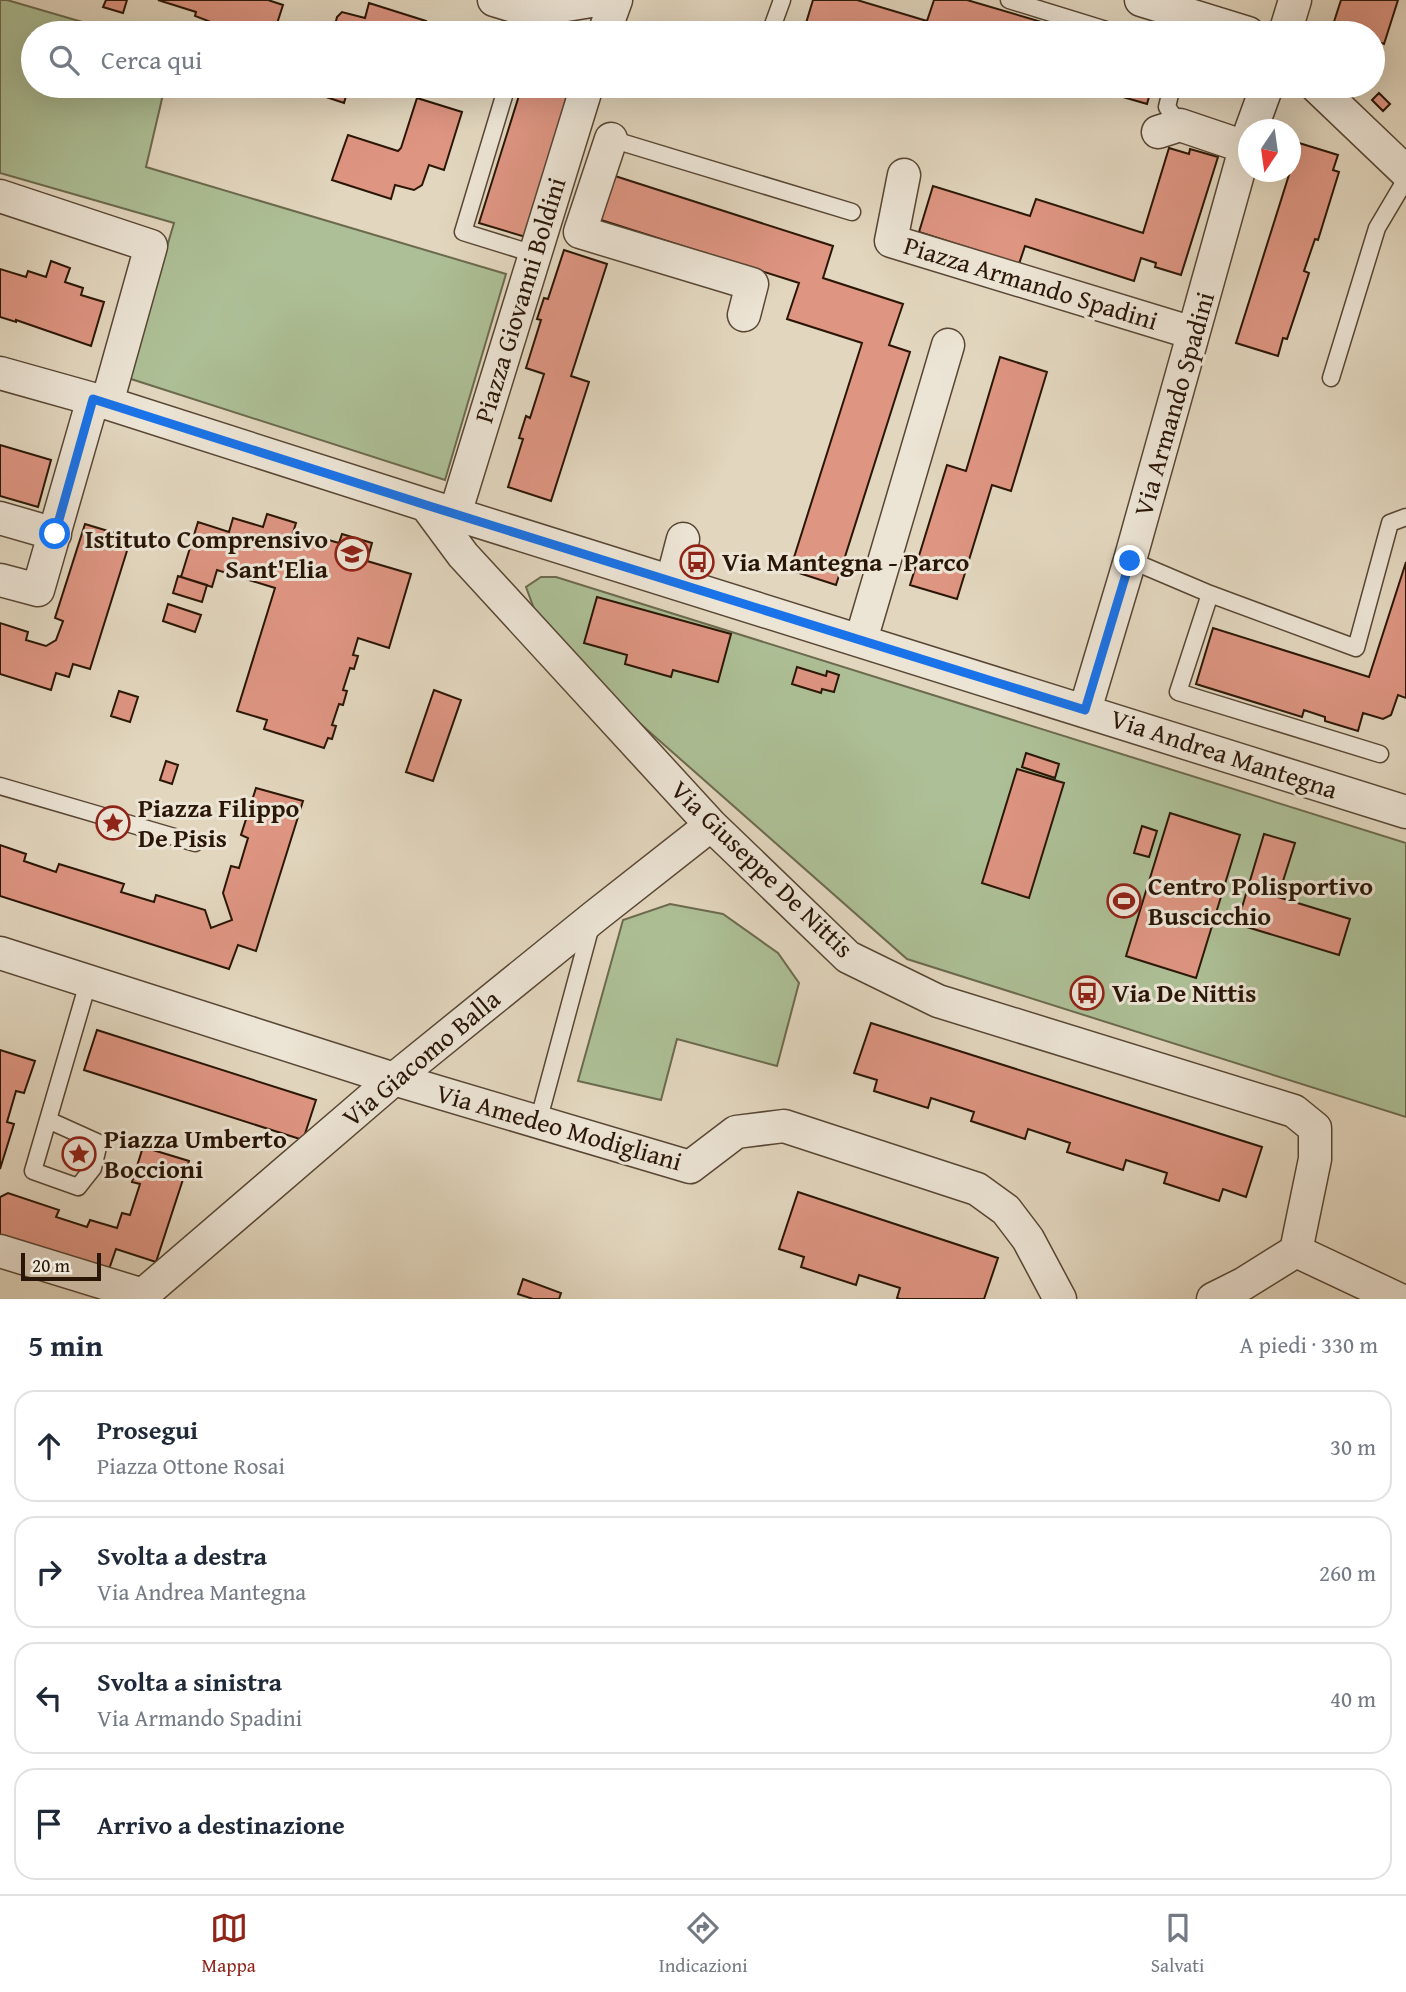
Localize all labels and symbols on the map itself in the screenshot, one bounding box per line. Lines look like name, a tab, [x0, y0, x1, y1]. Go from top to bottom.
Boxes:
north arrow	[1238, 119, 1301, 182]
street label: Piazza Giovanni Boldini	[464, 172, 575, 427]
street label: Piazza Armando Spadini	[899, 225, 1163, 340]
street label: Via Armando Spadini	[1123, 287, 1224, 521]
route start	[39, 518, 70, 549]
place label: Istituto Comprensivo Sant'Elia	[85, 519, 329, 588]
school or university icon: Istituto Comprensivo Sant'Elia	[333, 535, 371, 573]
place label: Via Mantegna - Parco	[722, 542, 969, 581]
bus stop icon: Via Mantegna - Parco	[678, 543, 716, 581]
route end	[1114, 545, 1145, 576]
street label: Via Andrea Mantegna	[1106, 698, 1343, 809]
street label: Via Giuseppe De Nittis	[662, 771, 863, 967]
place label: Piazza Filippo De Pisis	[138, 788, 300, 857]
place icon: Piazza Filippo De Pisis	[94, 804, 132, 842]
place label: Centro Polisportivo Buscicchio	[1148, 866, 1373, 935]
sports icon: Centro Polisportivo Buscicchio	[1105, 882, 1143, 920]
place label: Via De Nittis	[1112, 973, 1256, 1012]
bus stop icon: Via De Nittis	[1068, 974, 1106, 1012]
street label: Via Giacomo Balla	[333, 979, 509, 1136]
street label: Via Amedeo Modigliani	[432, 1073, 687, 1180]
place label: Piazza Umberto Boccioni	[104, 1119, 287, 1188]
place icon: Piazza Umberto Boccioni	[60, 1135, 98, 1173]
scale bar	[21, 1250, 102, 1282]

